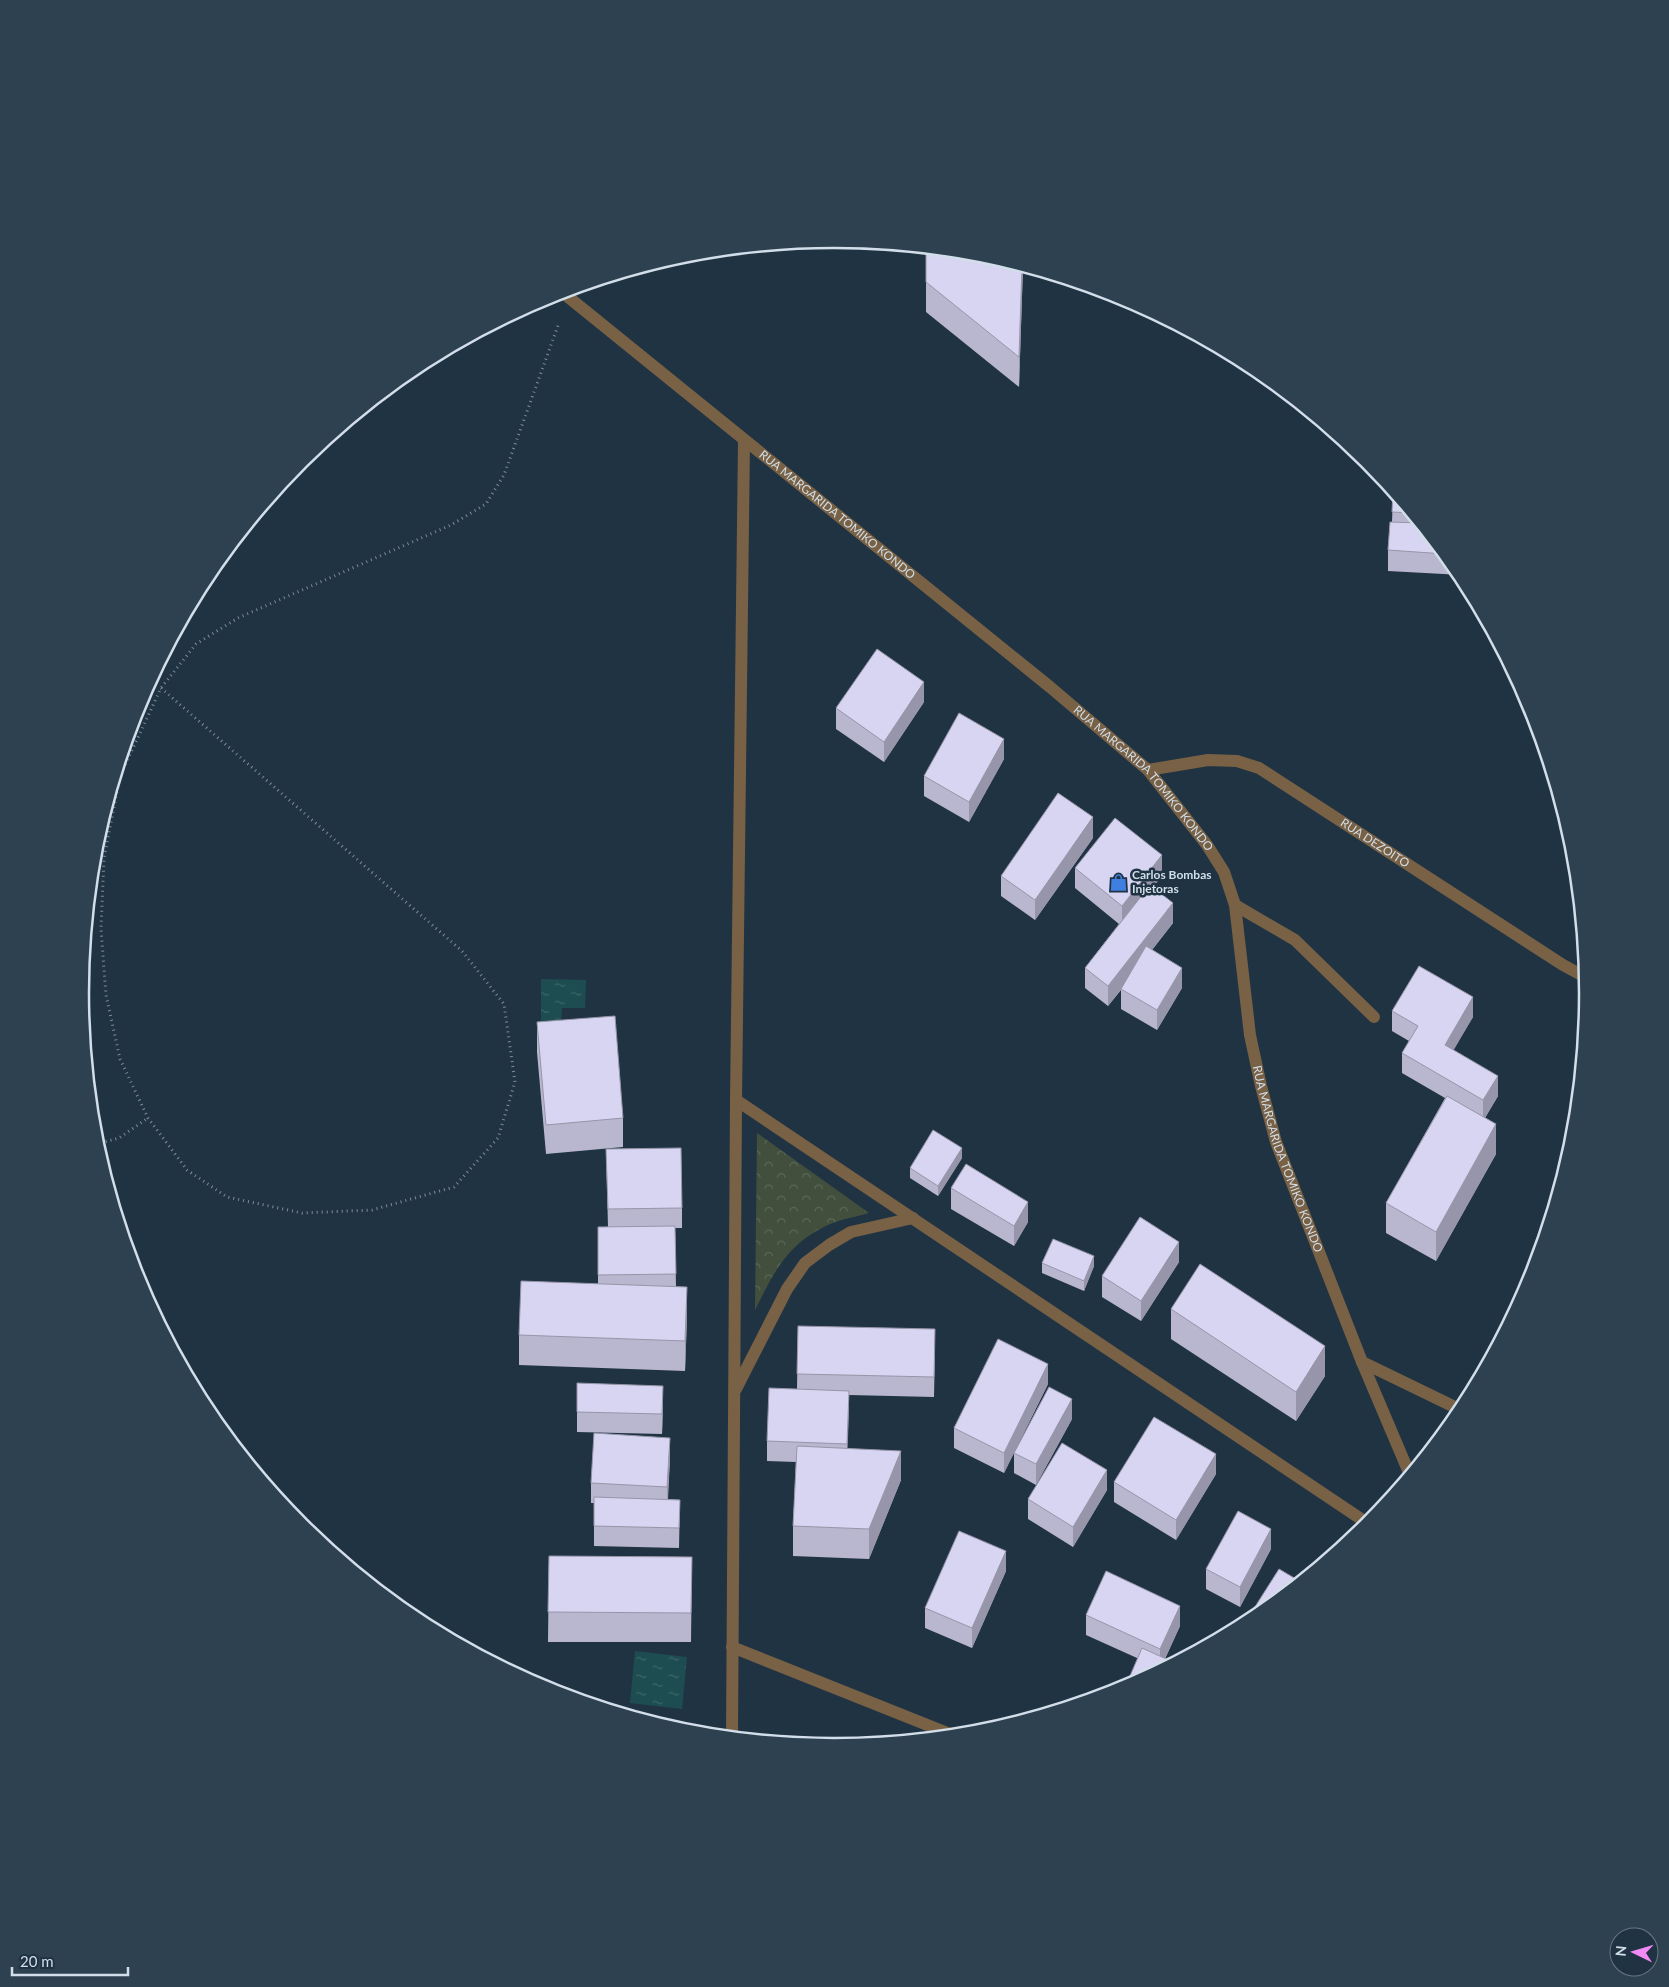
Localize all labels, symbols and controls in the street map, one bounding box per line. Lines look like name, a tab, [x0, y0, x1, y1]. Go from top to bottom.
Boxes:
street label: RUA MARGARIDA TOMIKO KONDO	[756, 447, 919, 582]
street label: RUA MARGARIDA TOMIKO KONDO	[1071, 702, 1217, 854]
street label: RUA DEZOITO	[1338, 815, 1413, 871]
place label: Carlos Bombas Injetoras	[1132, 867, 1212, 896]
shop icon: Carlos Bombas Injetoras	[1108, 872, 1128, 892]
street label: RUA MARGARIDA TOMIKO KONDO	[1250, 1064, 1327, 1255]
north arrow	[1609, 1927, 1659, 1977]
scale bar	[12, 1944, 129, 1976]
text: N	[1612, 1945, 1629, 1957]
text: 20 m	[20, 1952, 54, 1970]

